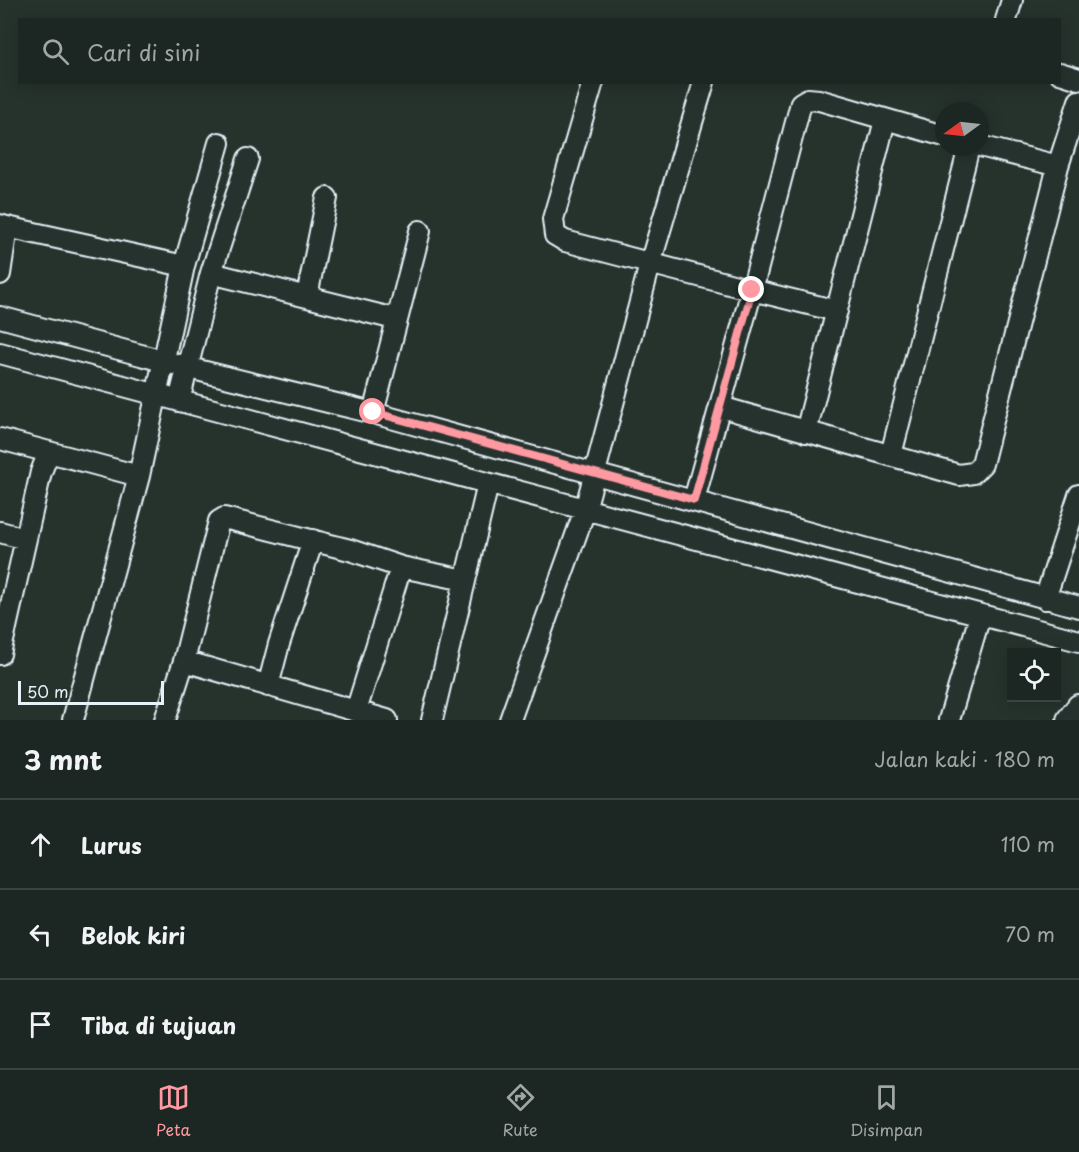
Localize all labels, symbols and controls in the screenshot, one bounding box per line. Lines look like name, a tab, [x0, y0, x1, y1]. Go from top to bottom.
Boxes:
search box	[18, 18, 1061, 84]
icon: search	[39, 35, 72, 68]
text: Cari di sini	[87, 35, 200, 68]
north arrow	[935, 102, 989, 156]
route end	[738, 276, 764, 302]
route start	[359, 398, 385, 424]
map controls	[1007, 648, 1061, 702]
button: locate	[1007, 648, 1061, 702]
scale bar	[18, 678, 164, 706]
text: 50 m	[27, 679, 68, 703]
text: 3 mnt	[24, 740, 102, 779]
text: Jalan kaki · 180 m	[875, 744, 1055, 774]
icon: ahead	[24, 828, 57, 861]
text: Lurus	[81, 828, 142, 861]
text: 110 m	[1001, 829, 1055, 859]
icon: left	[24, 918, 57, 951]
text: Belok kiri	[81, 918, 185, 951]
text: 70 m	[1005, 919, 1055, 949]
icon: arrive	[24, 1008, 57, 1041]
text: Tiba di tujuan	[81, 1008, 236, 1041]
tab: Peta	[156, 1081, 190, 1141]
tab: Rute	[503, 1081, 538, 1141]
tab: Disimpan	[850, 1081, 923, 1141]

